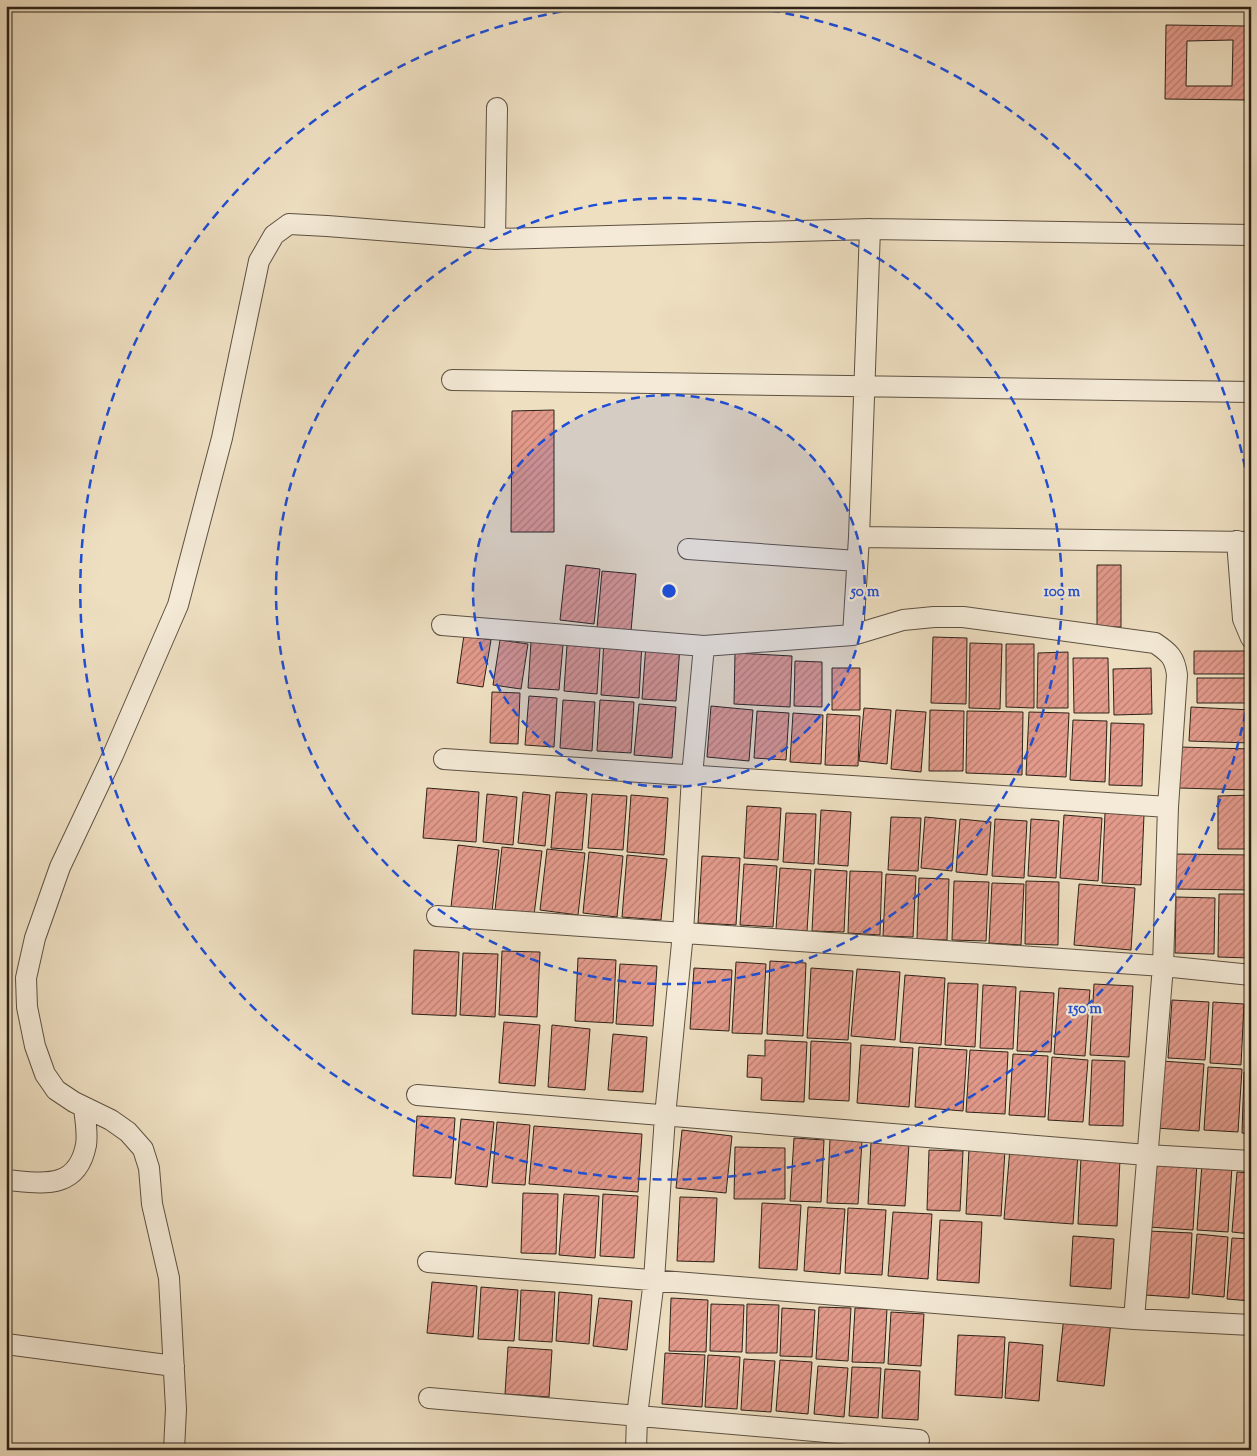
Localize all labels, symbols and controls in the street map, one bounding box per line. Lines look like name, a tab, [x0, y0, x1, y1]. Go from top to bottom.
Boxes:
centre of rings	[660, 582, 678, 600]
text: 50 m	[850, 582, 880, 603]
text: 100 m	[1044, 582, 1081, 603]
text: 150 m	[1068, 999, 1102, 1020]

